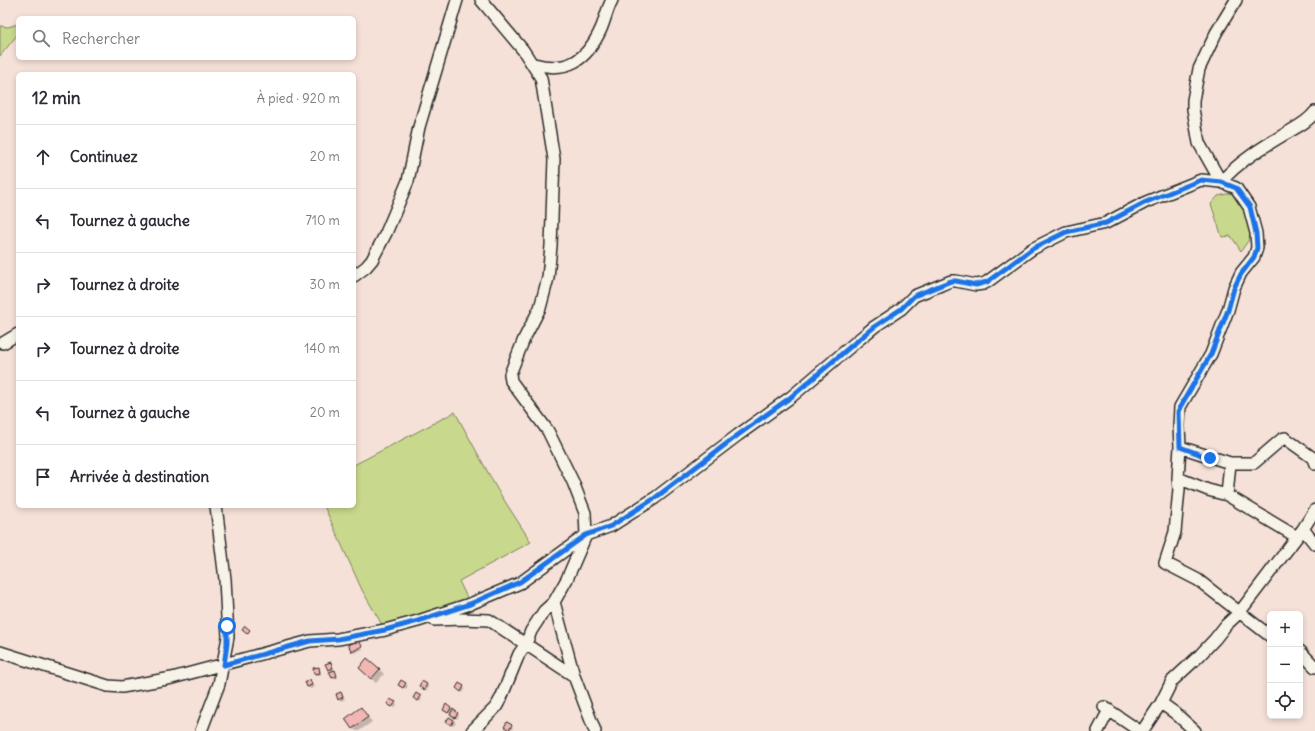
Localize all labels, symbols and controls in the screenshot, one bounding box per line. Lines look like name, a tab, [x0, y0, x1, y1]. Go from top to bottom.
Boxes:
search box	[16, 16, 356, 60]
icon: search	[30, 27, 52, 49]
text: Rechercher	[62, 29, 140, 48]
text: 12 min	[32, 87, 81, 109]
text: À pied · 920 m	[257, 90, 340, 107]
icon: ahead	[32, 146, 54, 168]
text: Continuez	[70, 147, 138, 166]
text: 20 m	[310, 148, 340, 165]
icon: left	[32, 210, 54, 232]
text: Tournez à gauche	[70, 211, 190, 230]
text: 710 m	[305, 212, 340, 229]
icon: right	[32, 274, 54, 296]
text: Tournez à droite	[70, 275, 179, 294]
text: 30 m	[310, 276, 340, 293]
icon: right	[32, 338, 54, 360]
text: Tournez à droite	[70, 339, 179, 358]
text: 140 m	[304, 340, 340, 357]
icon: left	[32, 402, 54, 424]
text: Tournez à gauche	[70, 403, 190, 422]
text: 20 m	[310, 404, 340, 421]
route end	[1201, 449, 1219, 467]
icon: arrive	[32, 466, 54, 488]
text: Arrivée à destination	[70, 467, 209, 486]
map controls	[1267, 611, 1303, 719]
button: +	[1267, 611, 1303, 647]
route start	[218, 617, 236, 635]
button: −	[1267, 647, 1303, 683]
button: locate	[1267, 683, 1303, 719]

